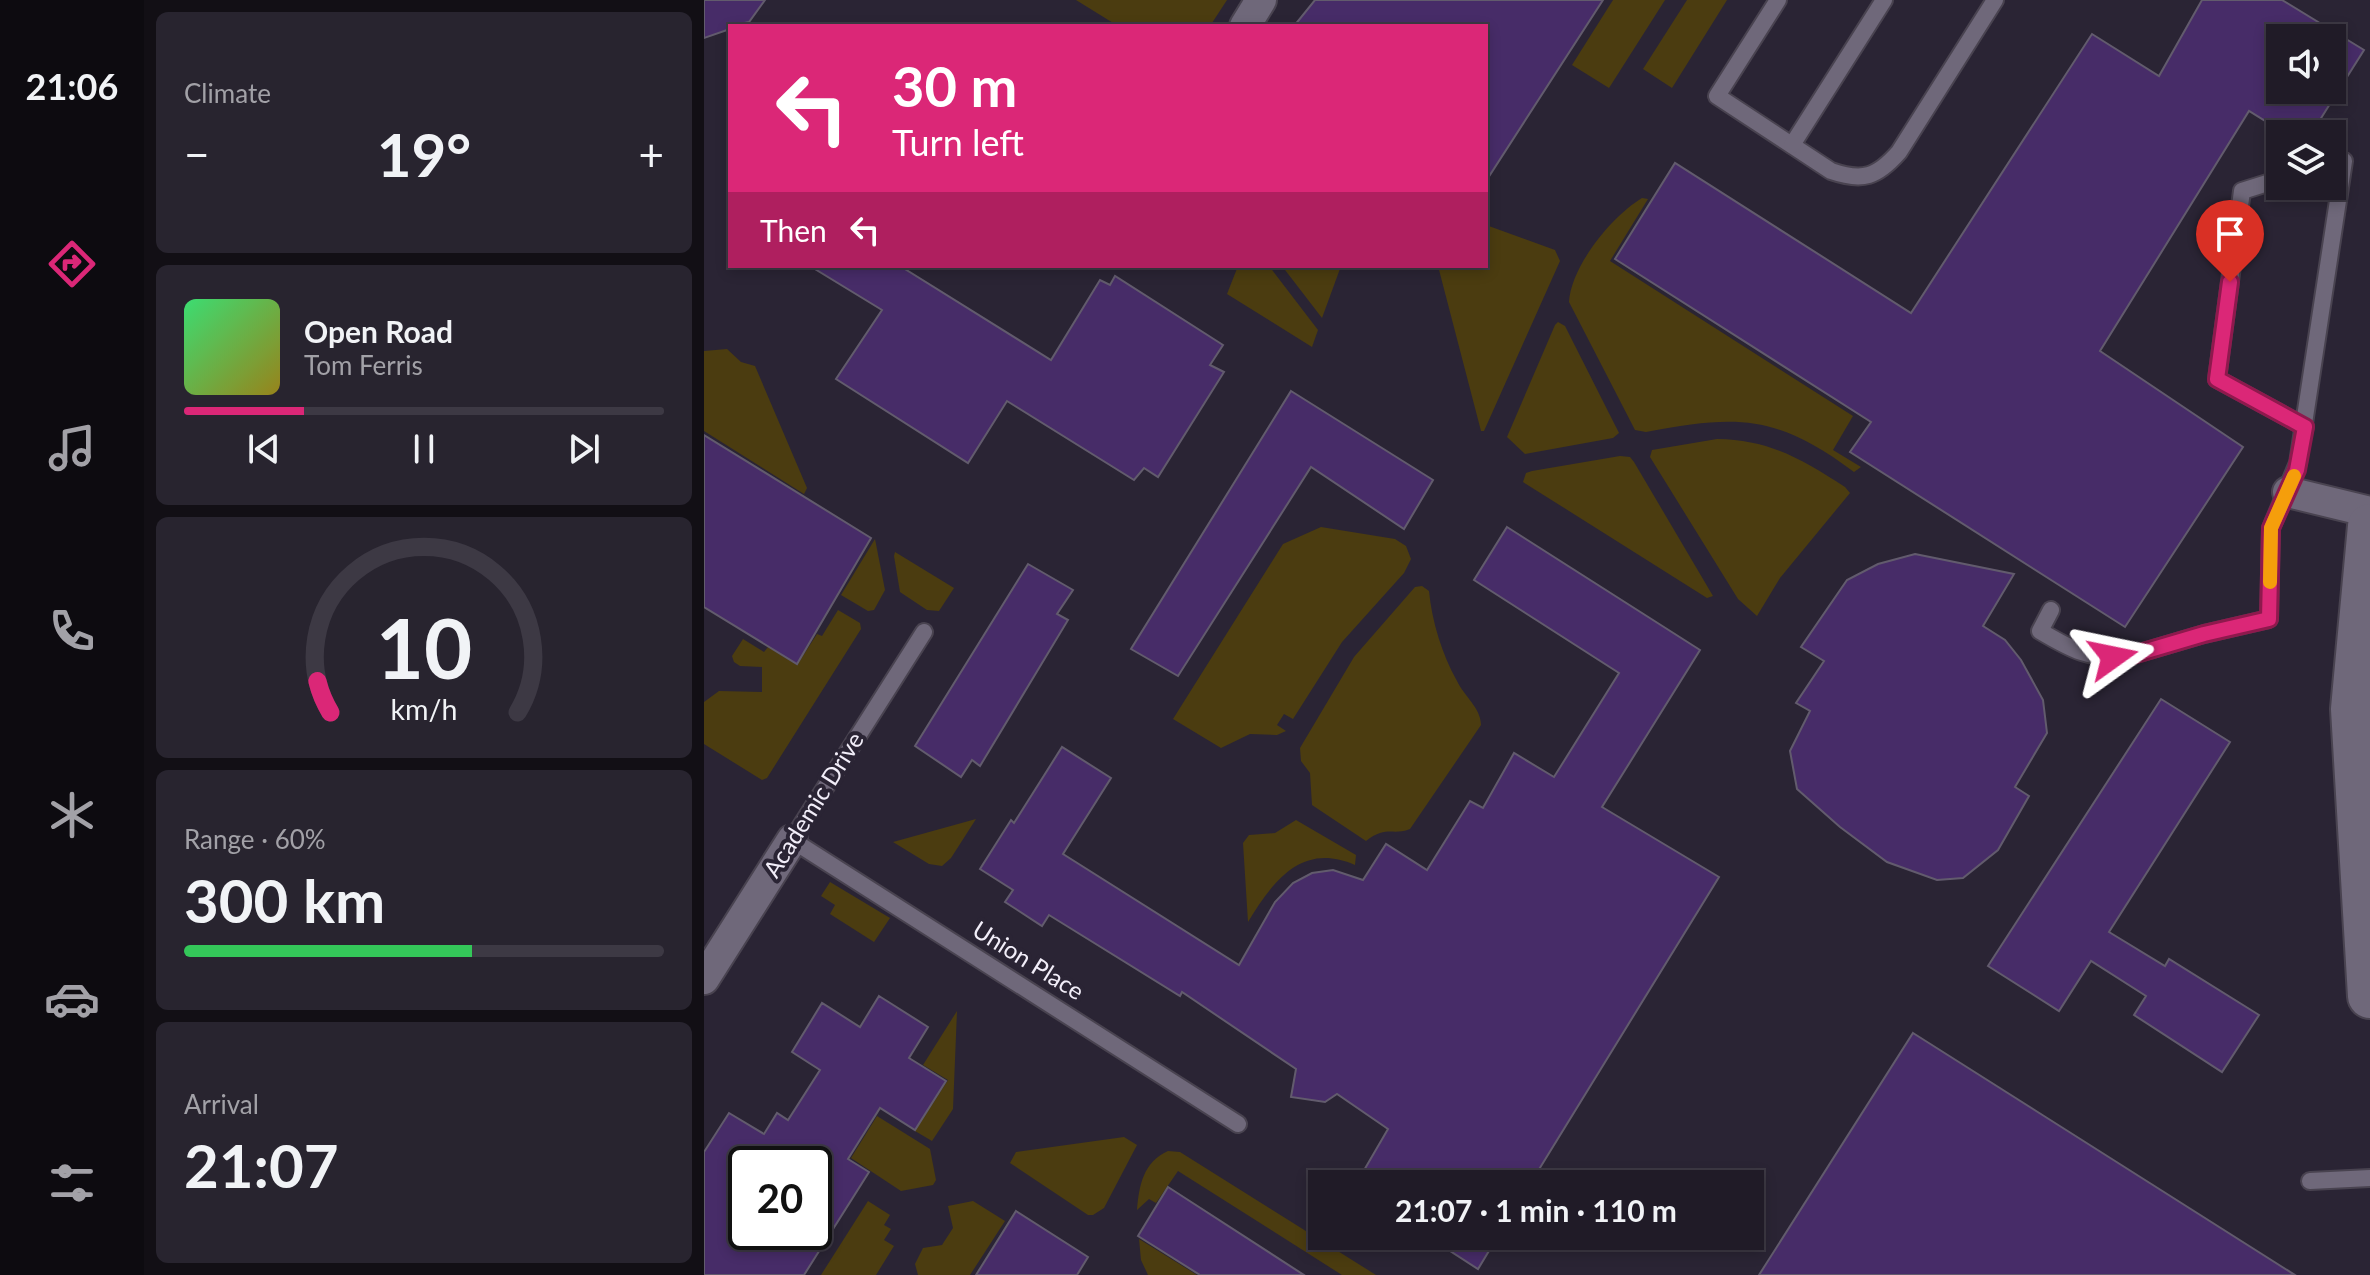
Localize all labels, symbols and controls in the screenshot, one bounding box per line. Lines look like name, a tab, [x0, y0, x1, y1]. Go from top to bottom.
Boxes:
map controls	[2266, 24, 2346, 200]
button: sound	[2266, 24, 2346, 104]
text: 30 m	[892, 52, 1017, 119]
icon: left	[760, 56, 864, 160]
text: 21:06	[26, 64, 118, 108]
text: Climate	[184, 77, 271, 109]
text: 19°	[377, 118, 471, 190]
text: Turn left	[892, 120, 1024, 164]
button: layers	[2266, 120, 2346, 200]
text: −	[184, 128, 210, 180]
text: +	[638, 128, 664, 180]
pin	[2196, 200, 2264, 282]
icon: left	[843, 208, 887, 252]
text: Then	[760, 212, 827, 248]
icon: arrive	[2208, 212, 2252, 256]
icon: directions	[44, 236, 100, 292]
text: Open Road	[304, 313, 453, 349]
text: Tom Ferris	[304, 349, 423, 381]
icon: music	[44, 420, 100, 476]
icon: previous	[242, 427, 286, 471]
icon: pause	[402, 427, 446, 471]
icon: next	[562, 427, 606, 471]
text: 10	[376, 597, 472, 697]
icon: phone	[44, 603, 100, 659]
position arrow	[2071, 615, 2155, 699]
text: km/h	[391, 693, 457, 727]
street label: Academic Drive	[757, 726, 869, 882]
icon: climate	[44, 787, 100, 843]
text: Range · 60%	[184, 823, 326, 855]
text: 300 km	[184, 864, 385, 936]
street label: Union Place	[968, 914, 1090, 1005]
icon: car	[44, 971, 100, 1027]
text: Arrival	[184, 1088, 259, 1120]
text: 21:07	[184, 1129, 339, 1201]
speed limit sign: 20	[728, 1146, 832, 1250]
icon: filters	[44, 1155, 100, 1211]
text: 21:07 · 1 min · 110 m	[1395, 1192, 1677, 1228]

